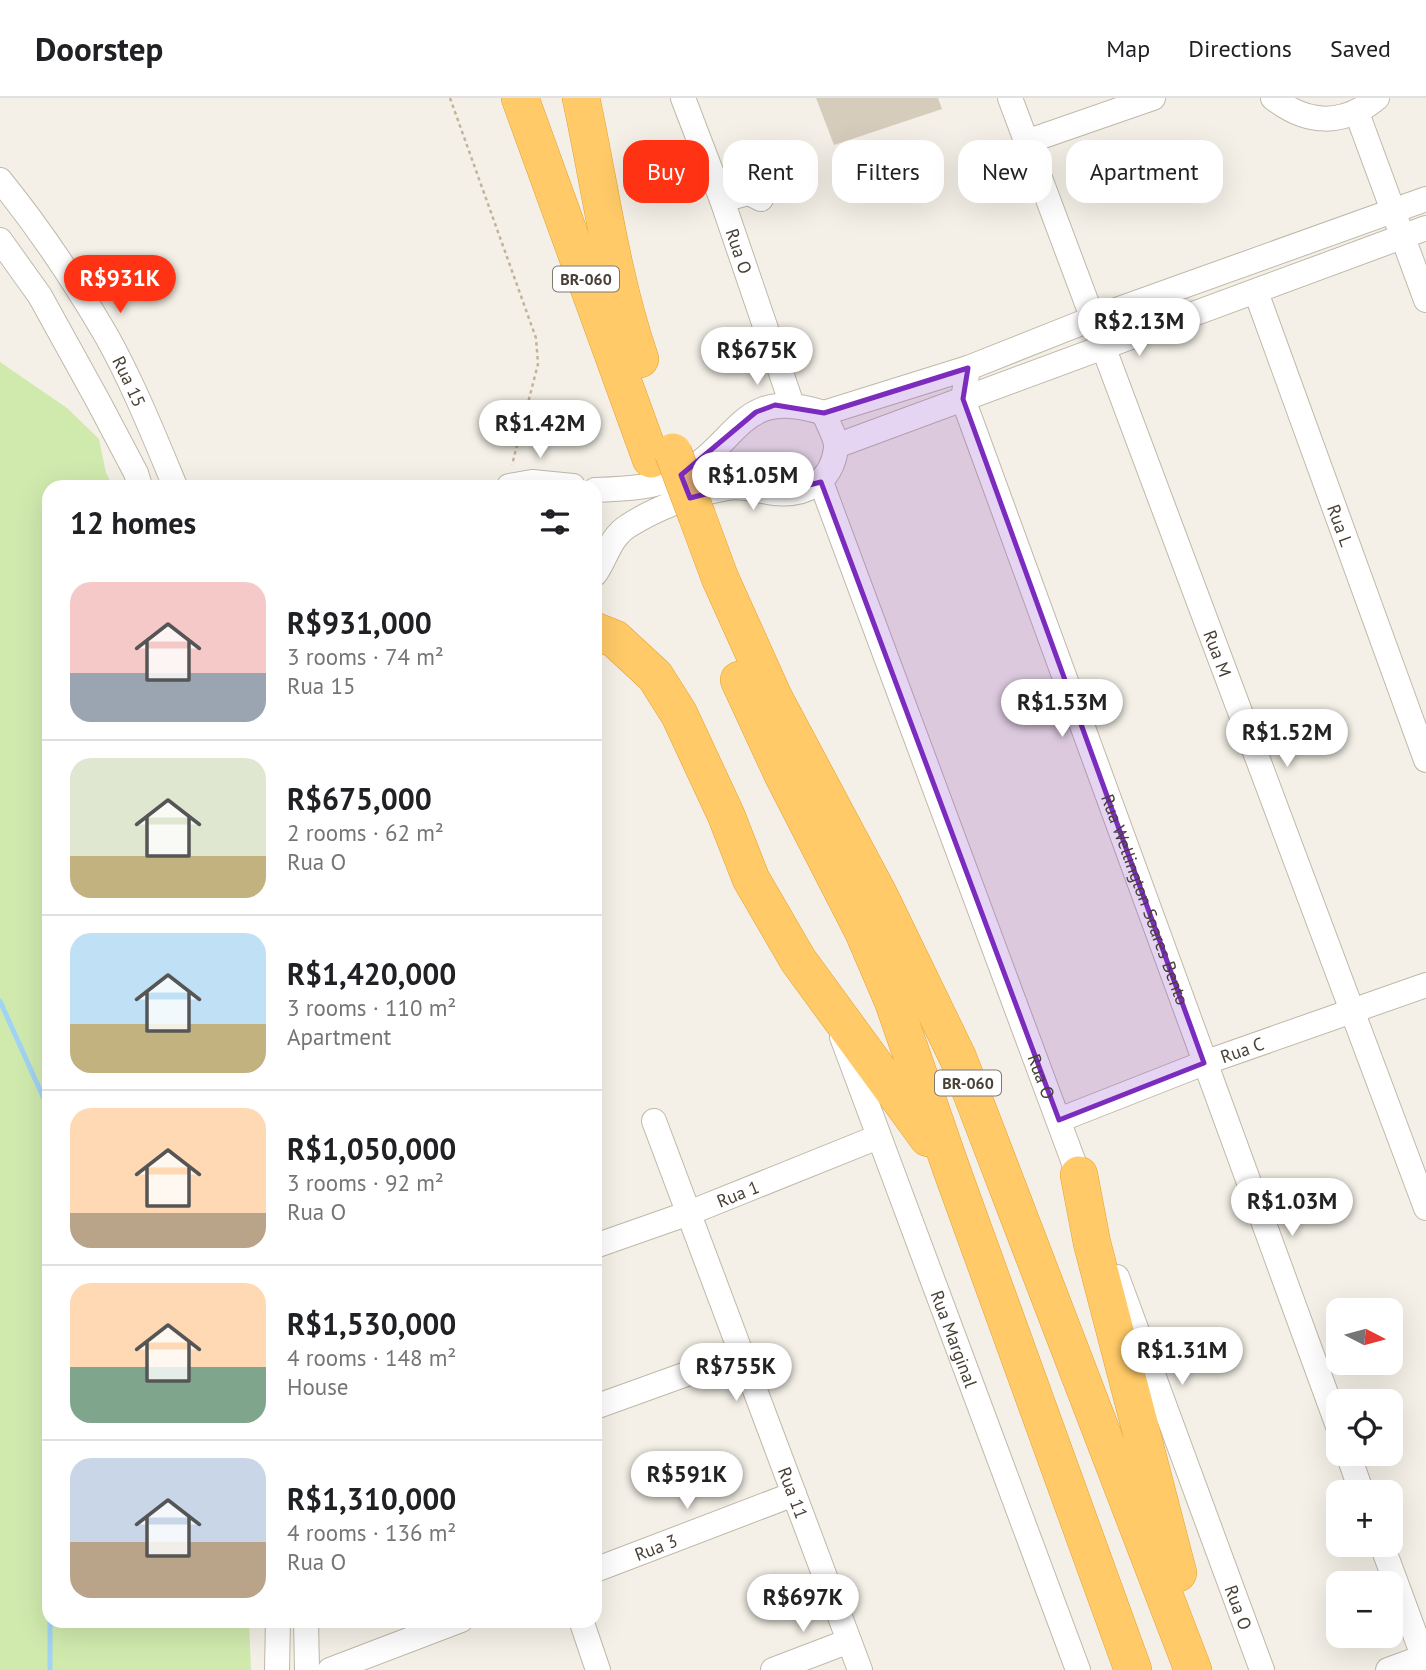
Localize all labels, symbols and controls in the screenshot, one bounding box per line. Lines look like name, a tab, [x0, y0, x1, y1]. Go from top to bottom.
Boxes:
text: Doorstep	[35, 27, 163, 70]
text: Map	[1106, 33, 1150, 64]
text: Directions	[1188, 33, 1292, 64]
text: Saved	[1330, 33, 1391, 64]
chip: Buy	[623, 140, 709, 203]
chip: Rent	[723, 140, 818, 203]
chip: Filters	[832, 140, 944, 203]
chip: New	[958, 140, 1052, 203]
chip: Apartment	[1066, 140, 1223, 203]
street label: Rua O	[721, 225, 758, 277]
pin: R$931K	[63, 256, 177, 315]
text: R$931K	[80, 263, 160, 292]
road number: BR-060	[553, 266, 619, 292]
pin: R$2.13M	[1074, 299, 1204, 358]
text: R$2.13M	[1094, 306, 1184, 335]
pin: R$675K	[700, 328, 814, 387]
text: R$675K	[717, 335, 797, 364]
street label: Rua 15	[108, 352, 151, 410]
pin: R$1.42M	[475, 400, 605, 460]
text: R$1.42M	[495, 408, 585, 437]
pin: R$1.05M	[688, 452, 818, 512]
text: R$1.05M	[708, 460, 798, 489]
street label: Rua L	[1322, 501, 1359, 549]
text: 12 homes	[70, 503, 196, 542]
icon: filters	[536, 503, 574, 541]
text: R$931,000	[287, 603, 432, 642]
icon: home	[126, 610, 210, 694]
street label: Rua M	[1199, 627, 1237, 680]
text: 3 rooms · 74 m²	[287, 642, 444, 671]
text: Rua 15	[287, 671, 355, 700]
pin: R$1.53M	[997, 680, 1127, 739]
text: R$1.53M	[1017, 687, 1107, 716]
pin: R$1.52M	[1222, 710, 1352, 769]
text: R$1.52M	[1242, 717, 1332, 746]
text: R$675,000	[287, 779, 432, 818]
icon: home	[126, 786, 210, 870]
street label: Rua Wellington Soares Bento	[1097, 791, 1195, 1008]
text: 2 rooms · 62 m²	[287, 818, 444, 847]
text: Rua O	[287, 847, 346, 876]
text: R$1,420,000	[287, 954, 456, 993]
icon: home	[126, 961, 210, 1045]
text: 3 rooms · 110 m²	[287, 993, 456, 1022]
text: Apartment	[287, 1022, 391, 1051]
street label: Rua C	[1217, 1031, 1267, 1068]
street label: Rua O	[1023, 1051, 1061, 1102]
road number: BR-060	[935, 1071, 1001, 1096]
text: R$1,050,000	[287, 1129, 456, 1168]
icon: home	[126, 1136, 210, 1220]
text: 3 rooms · 92 m²	[287, 1168, 444, 1197]
street label: Rua 1	[713, 1175, 762, 1212]
pin: R$1.03M	[1227, 1178, 1357, 1238]
text: R$1.03M	[1247, 1186, 1337, 1215]
text: Rua O	[287, 1197, 346, 1226]
street label: Rua Marginal	[926, 1287, 983, 1391]
north arrow	[1326, 1298, 1404, 1376]
map controls	[1326, 1298, 1403, 1648]
text: R$1,530,000	[287, 1304, 456, 1343]
icon: home	[126, 1311, 210, 1395]
pin: R$1.31M	[1117, 1328, 1247, 1387]
text: R$1.31M	[1137, 1335, 1227, 1364]
text: 4 rooms · 148 m²	[287, 1343, 456, 1372]
pin: R$755K	[679, 1344, 793, 1403]
text: R$755K	[696, 1351, 776, 1380]
text: House	[287, 1372, 349, 1401]
button: locate	[1326, 1389, 1403, 1466]
pin: R$591K	[630, 1452, 744, 1511]
text: R$591K	[647, 1459, 727, 1488]
street label: Rua 11	[773, 1464, 814, 1522]
text: R$1,310,000	[287, 1479, 456, 1518]
button: +	[1326, 1480, 1403, 1557]
icon: home	[126, 1486, 210, 1570]
text: 4 rooms · 136 m²	[287, 1518, 456, 1547]
street label: Rua 3	[631, 1528, 680, 1565]
text: Rua O	[287, 1547, 346, 1576]
button: −	[1326, 1571, 1403, 1648]
pin: R$697K	[746, 1574, 860, 1634]
text: R$697K	[763, 1582, 843, 1611]
street label: Rua O	[1220, 1582, 1258, 1633]

